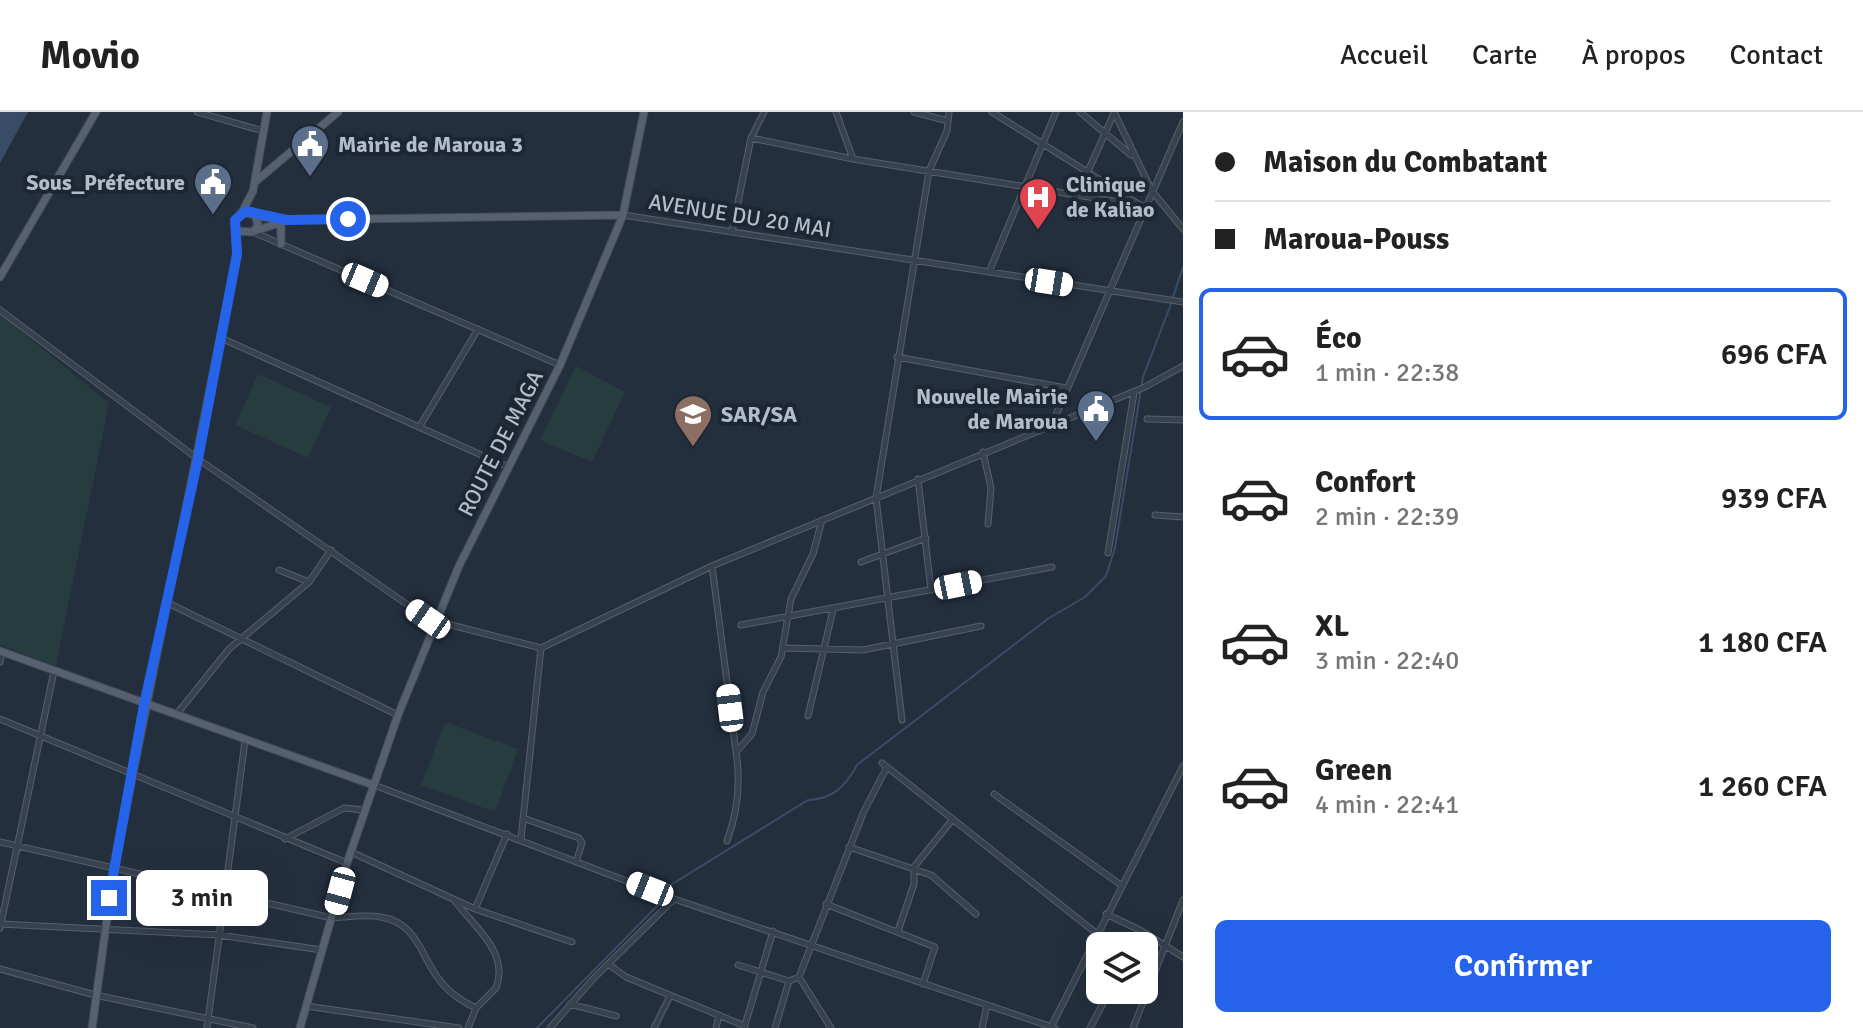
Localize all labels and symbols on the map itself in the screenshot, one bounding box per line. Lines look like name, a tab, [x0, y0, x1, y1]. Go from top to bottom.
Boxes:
public building icon: Mairie de Maroua 3	[289, 123, 331, 178]
place label: Mairie de Maroua 3	[338, 131, 523, 158]
public building icon: Sous_Préfecture	[192, 161, 234, 216]
place label: Sous_Préfecture	[26, 169, 185, 196]
place label: Clinique de Kaliao	[1066, 171, 1154, 223]
hospital icon: Clinique de Kaliao	[1017, 176, 1059, 231]
street label: AVENUE DU 20 MAI	[647, 188, 833, 243]
route start	[330, 201, 366, 237]
car	[338, 260, 392, 300]
car	[1023, 266, 1075, 298]
street label: ROUTE DE MAGA	[452, 365, 549, 521]
place label: Nouvelle Mairie de Maroua	[916, 383, 1068, 435]
public building icon: Nouvelle Mairie de Maroua	[1075, 388, 1117, 443]
school or university icon: SAR/SA	[672, 393, 714, 448]
place label: SAR/SA	[721, 401, 797, 428]
car	[932, 569, 984, 601]
car	[401, 595, 455, 643]
car	[715, 683, 745, 733]
car	[322, 865, 358, 917]
car	[623, 869, 677, 909]
callout: 3 min	[137, 870, 269, 926]
route end	[91, 880, 127, 916]

